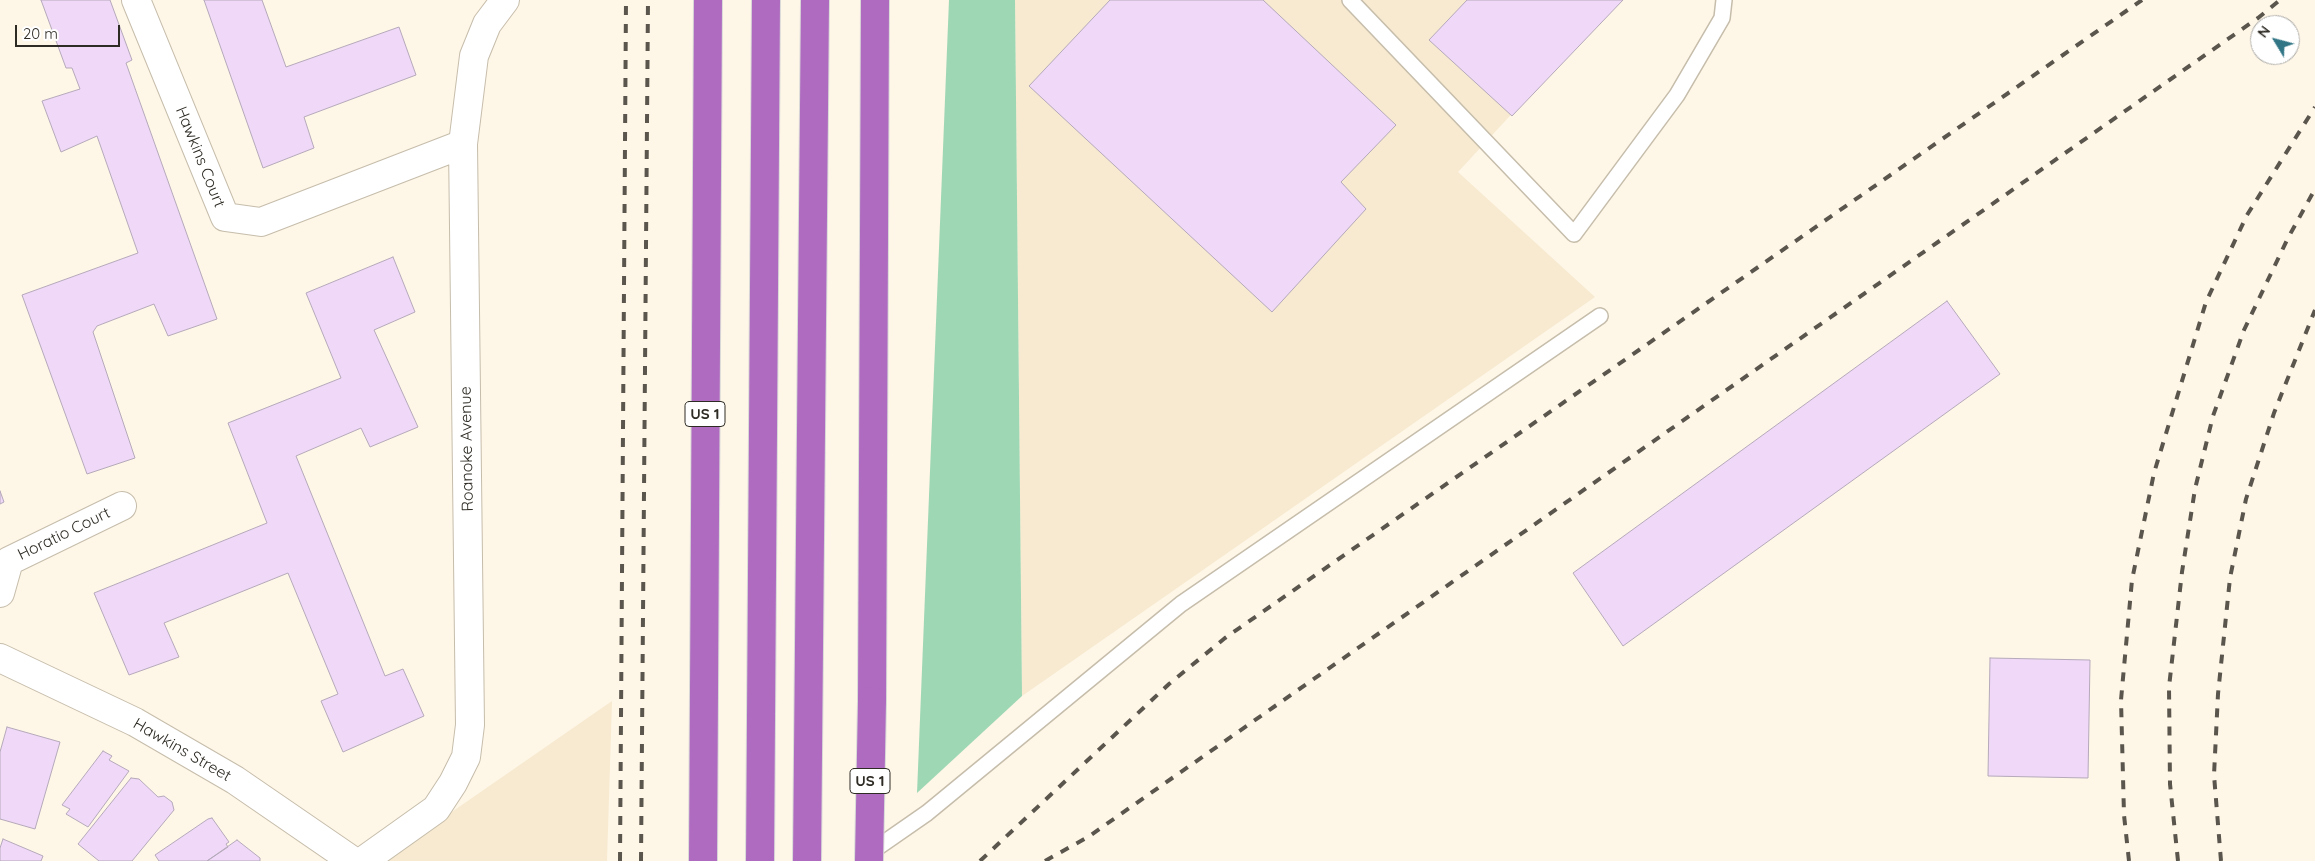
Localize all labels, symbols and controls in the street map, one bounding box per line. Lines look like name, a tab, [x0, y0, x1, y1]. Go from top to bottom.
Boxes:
scale bar	[18, 15, 122, 47]
north arrow	[2250, 15, 2300, 65]
text: N	[2254, 22, 2274, 41]
text: 20 m	[23, 24, 58, 43]
street label: Hawkins Court	[171, 104, 229, 210]
street label: Roanoke Avenue	[456, 386, 478, 512]
road number: US 1	[685, 402, 725, 426]
street label: Horatio Court	[15, 503, 113, 565]
street label: Hawkins Street	[130, 714, 234, 786]
road number: US 1	[850, 768, 890, 794]

